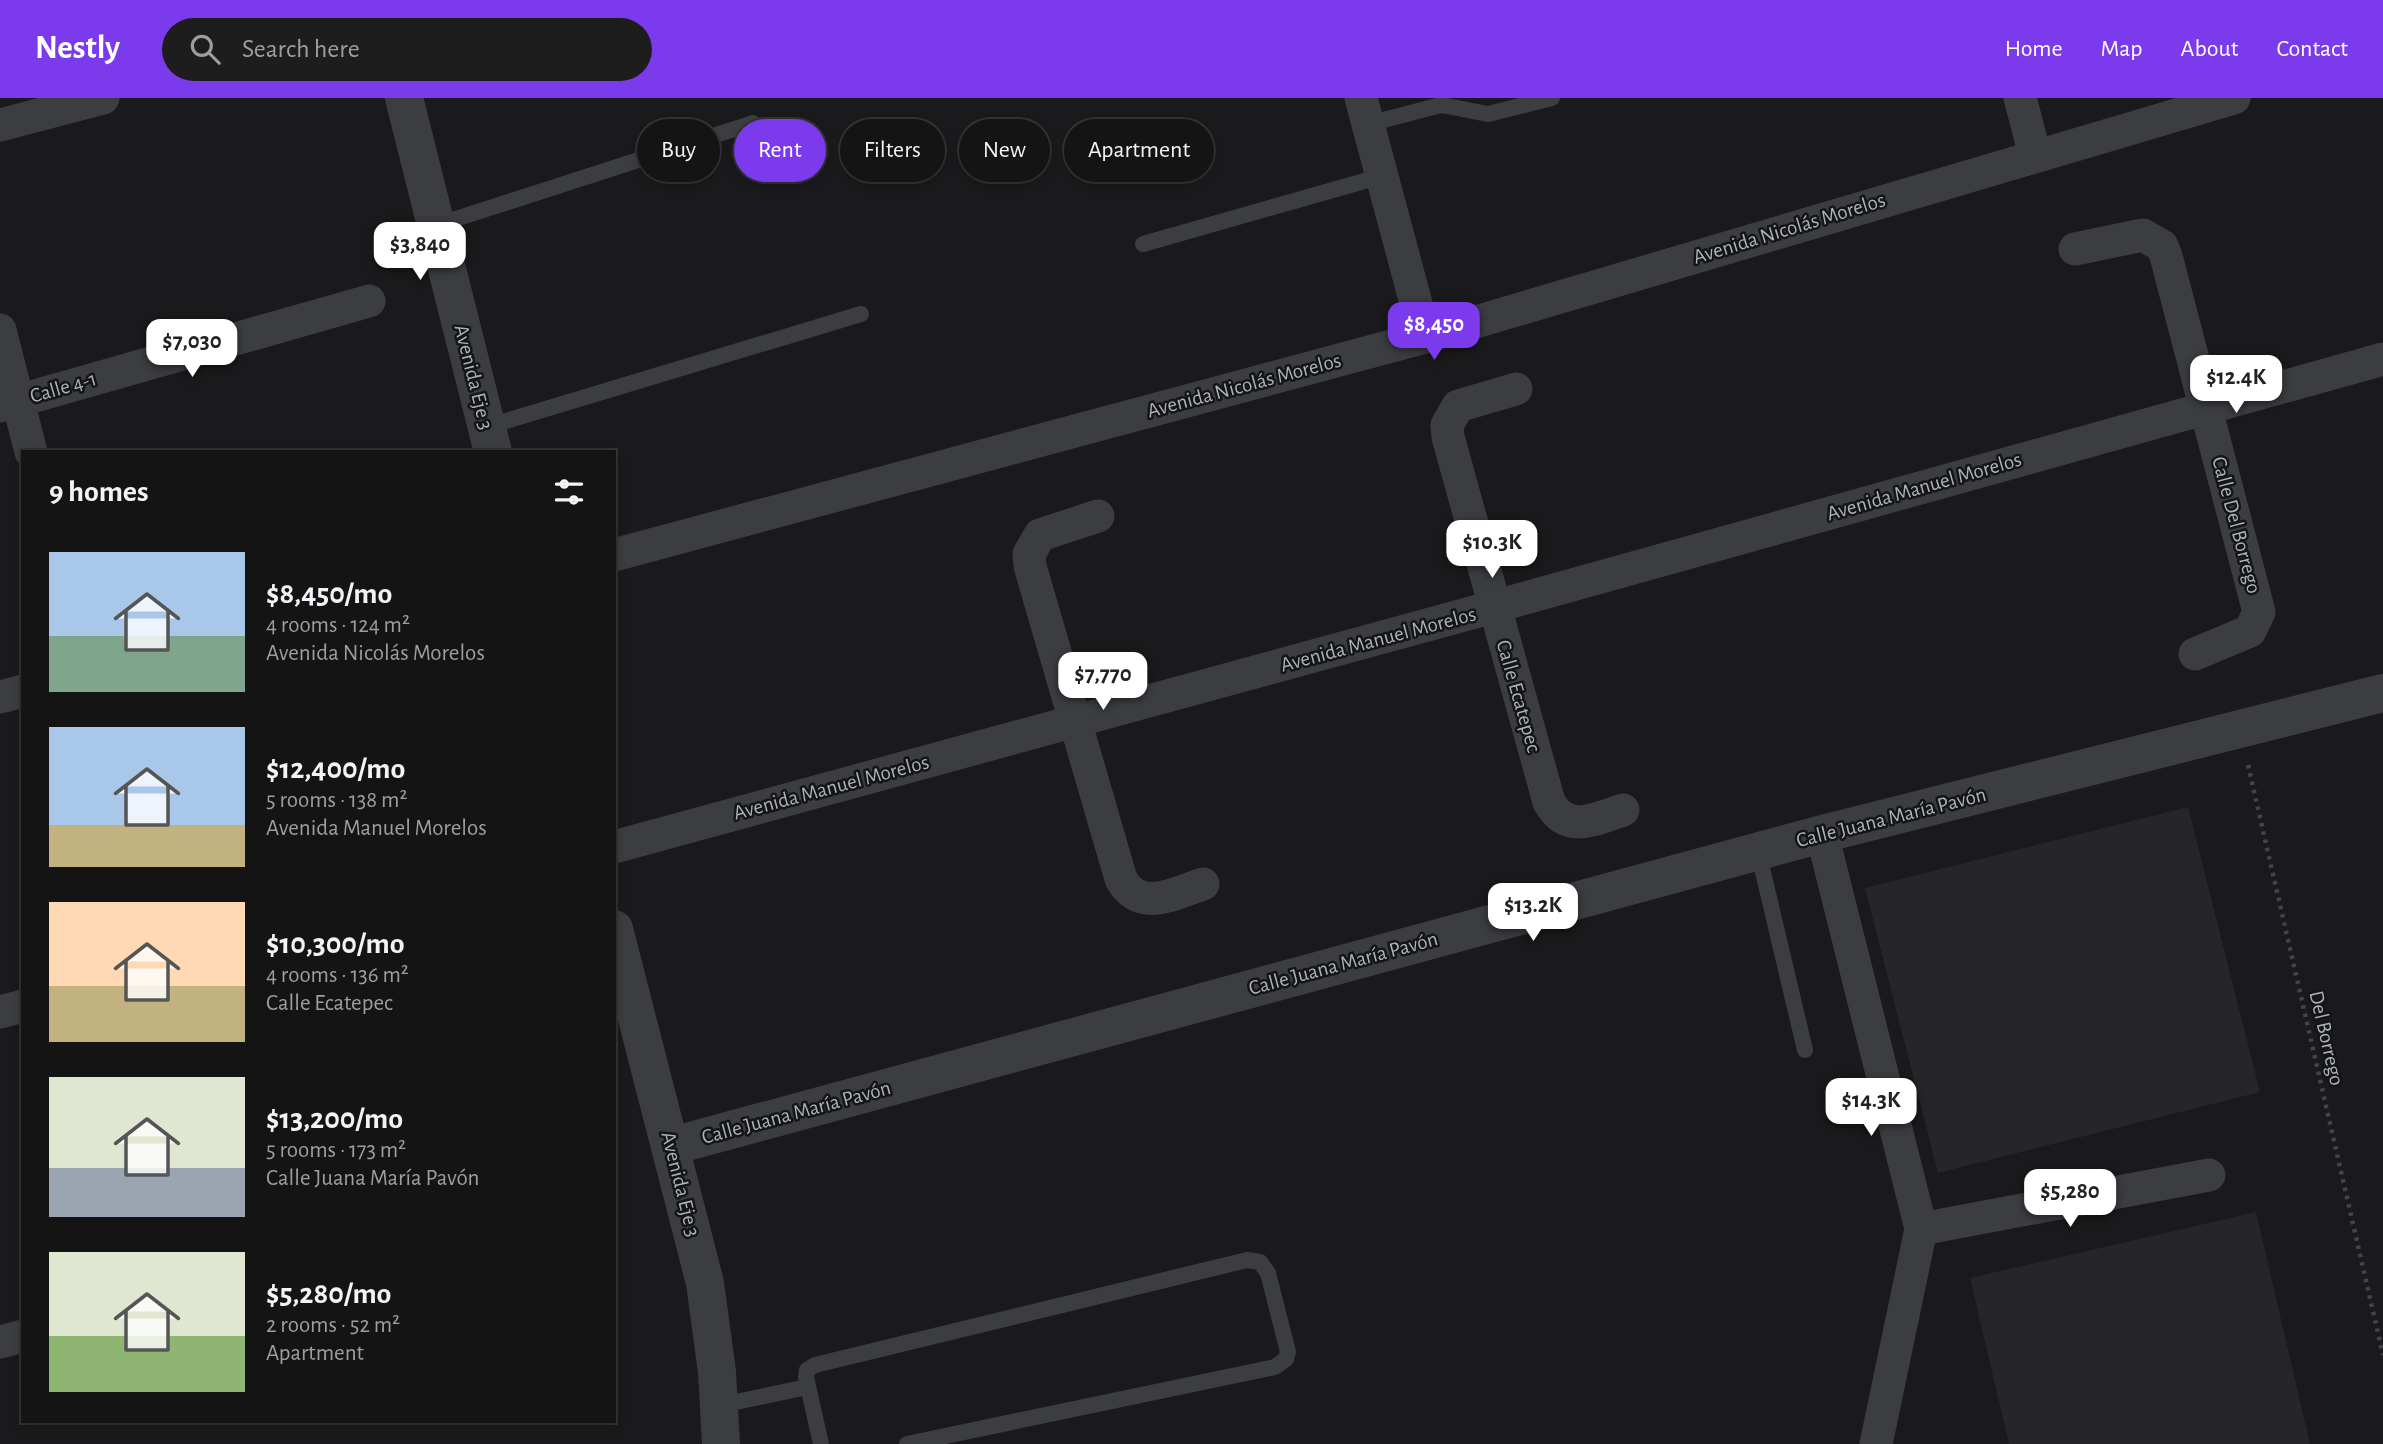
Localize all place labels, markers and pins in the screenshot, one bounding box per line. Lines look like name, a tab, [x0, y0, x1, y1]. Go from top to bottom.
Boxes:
pin: $3,840	[363, 222, 477, 282]
pin: $8,450	[1377, 302, 1491, 362]
pin: $7,030	[135, 320, 249, 379]
pin: $12.4K	[2179, 356, 2293, 415]
pin: $10.3K	[1435, 520, 1549, 580]
pin: $7,770	[1046, 652, 1160, 712]
pin: $13.2K	[1476, 884, 1590, 943]
pin: $14.3K	[1814, 1079, 1928, 1138]
pin: $5,280	[2013, 1170, 2127, 1229]

